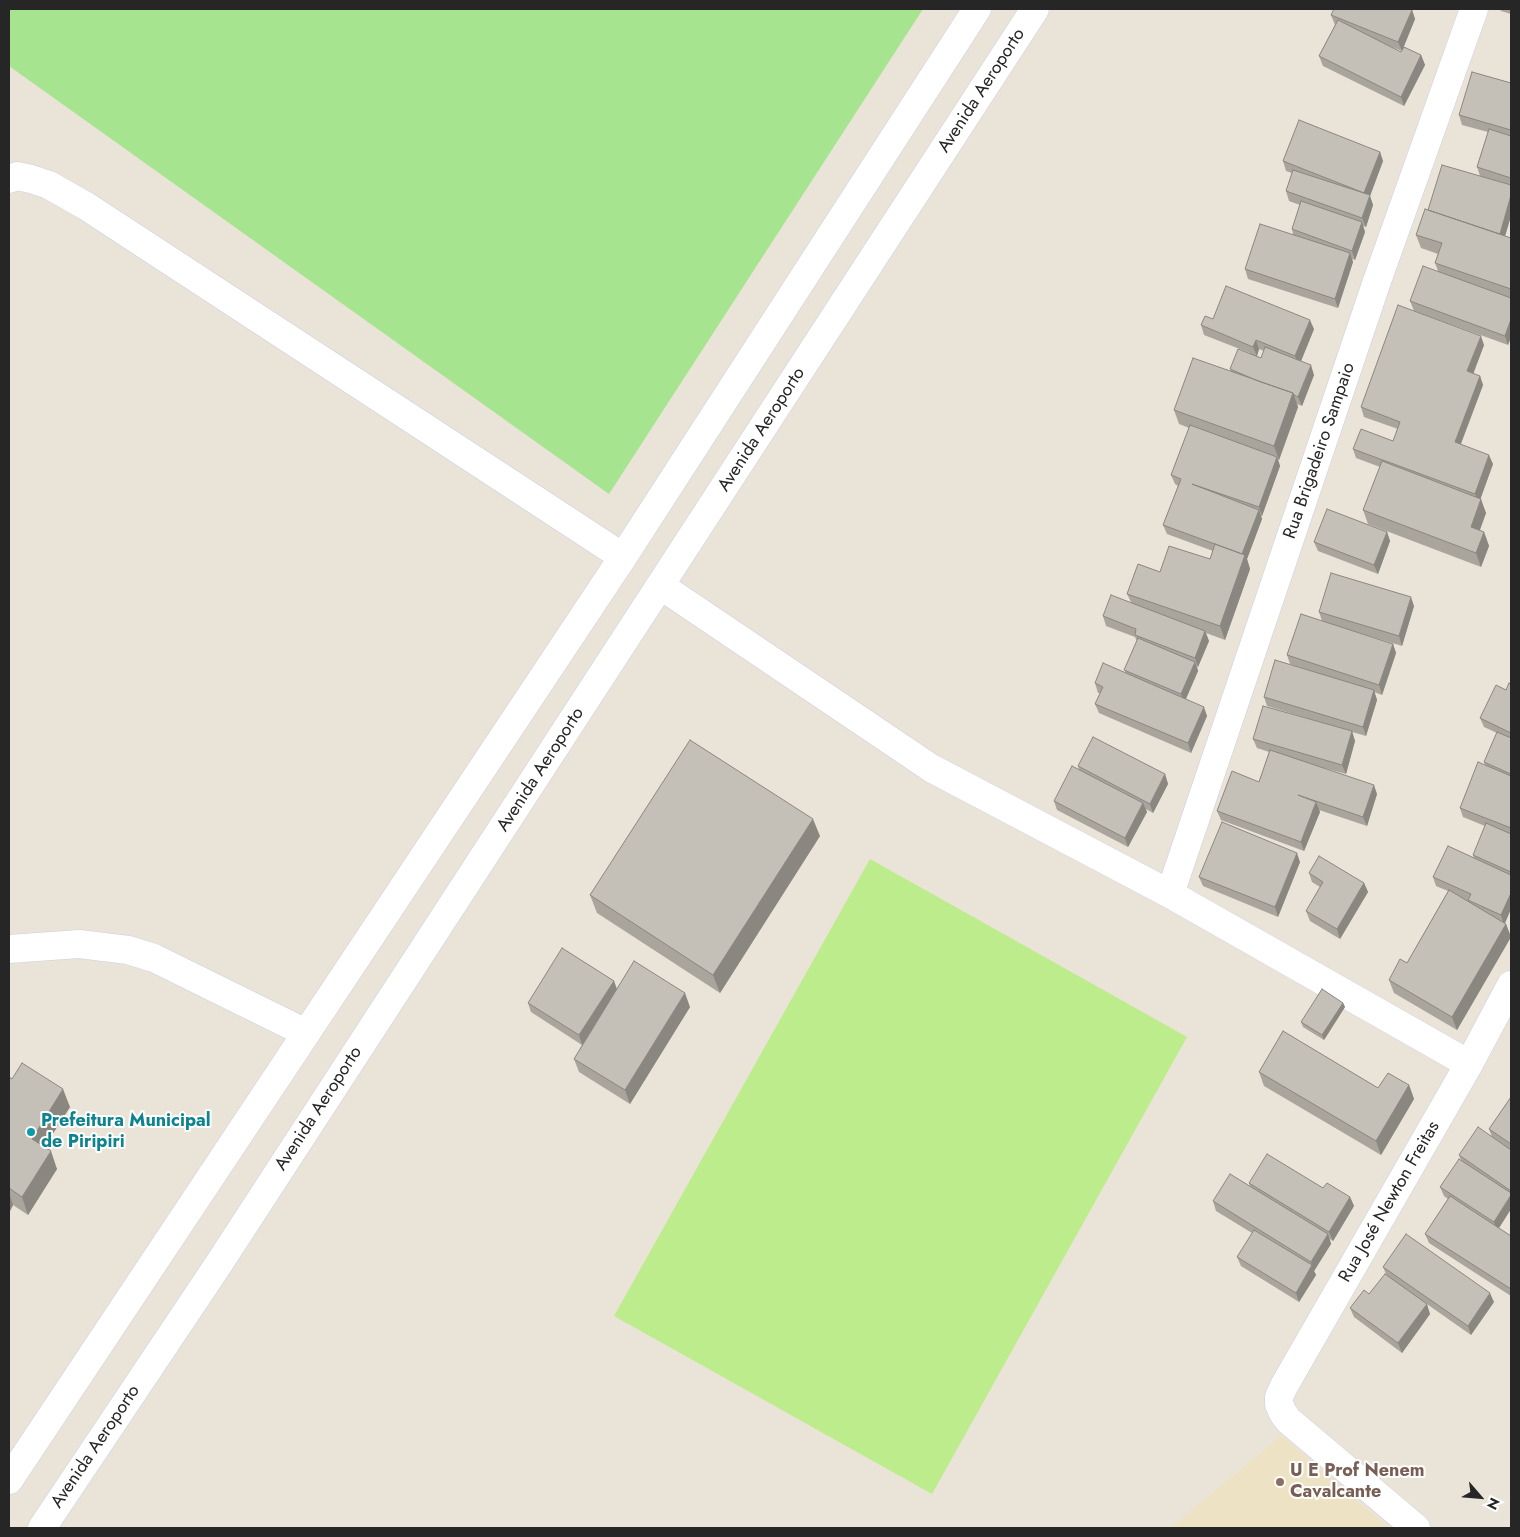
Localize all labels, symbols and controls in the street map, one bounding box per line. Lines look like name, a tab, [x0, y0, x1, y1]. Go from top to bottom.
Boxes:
street label: Avenida Aeroporto	[934, 25, 1030, 157]
street label: Rua Brigadeiro Sampaio	[1280, 360, 1360, 542]
street label: Avenida Aeroporto	[714, 364, 810, 496]
street label: Avenida Aeroporto	[493, 704, 589, 836]
street label: Avenida Aeroporto	[271, 1043, 367, 1175]
place label: Prefeitura Municipal de Piripiri	[41, 1111, 211, 1154]
street label: Rua José Newton Freitas	[1335, 1118, 1445, 1286]
marker: Prefeitura Municipal de Piripiri	[25, 1126, 37, 1138]
street label: Avenida Aeroporto	[47, 1381, 145, 1513]
place label: U E Prof Nenem Cavalcante	[1290, 1461, 1424, 1504]
north arrow	[1455, 1472, 1505, 1522]
marker: U E Prof Nenem Cavalcante	[1274, 1476, 1286, 1488]
text: N	[1482, 1494, 1505, 1513]

